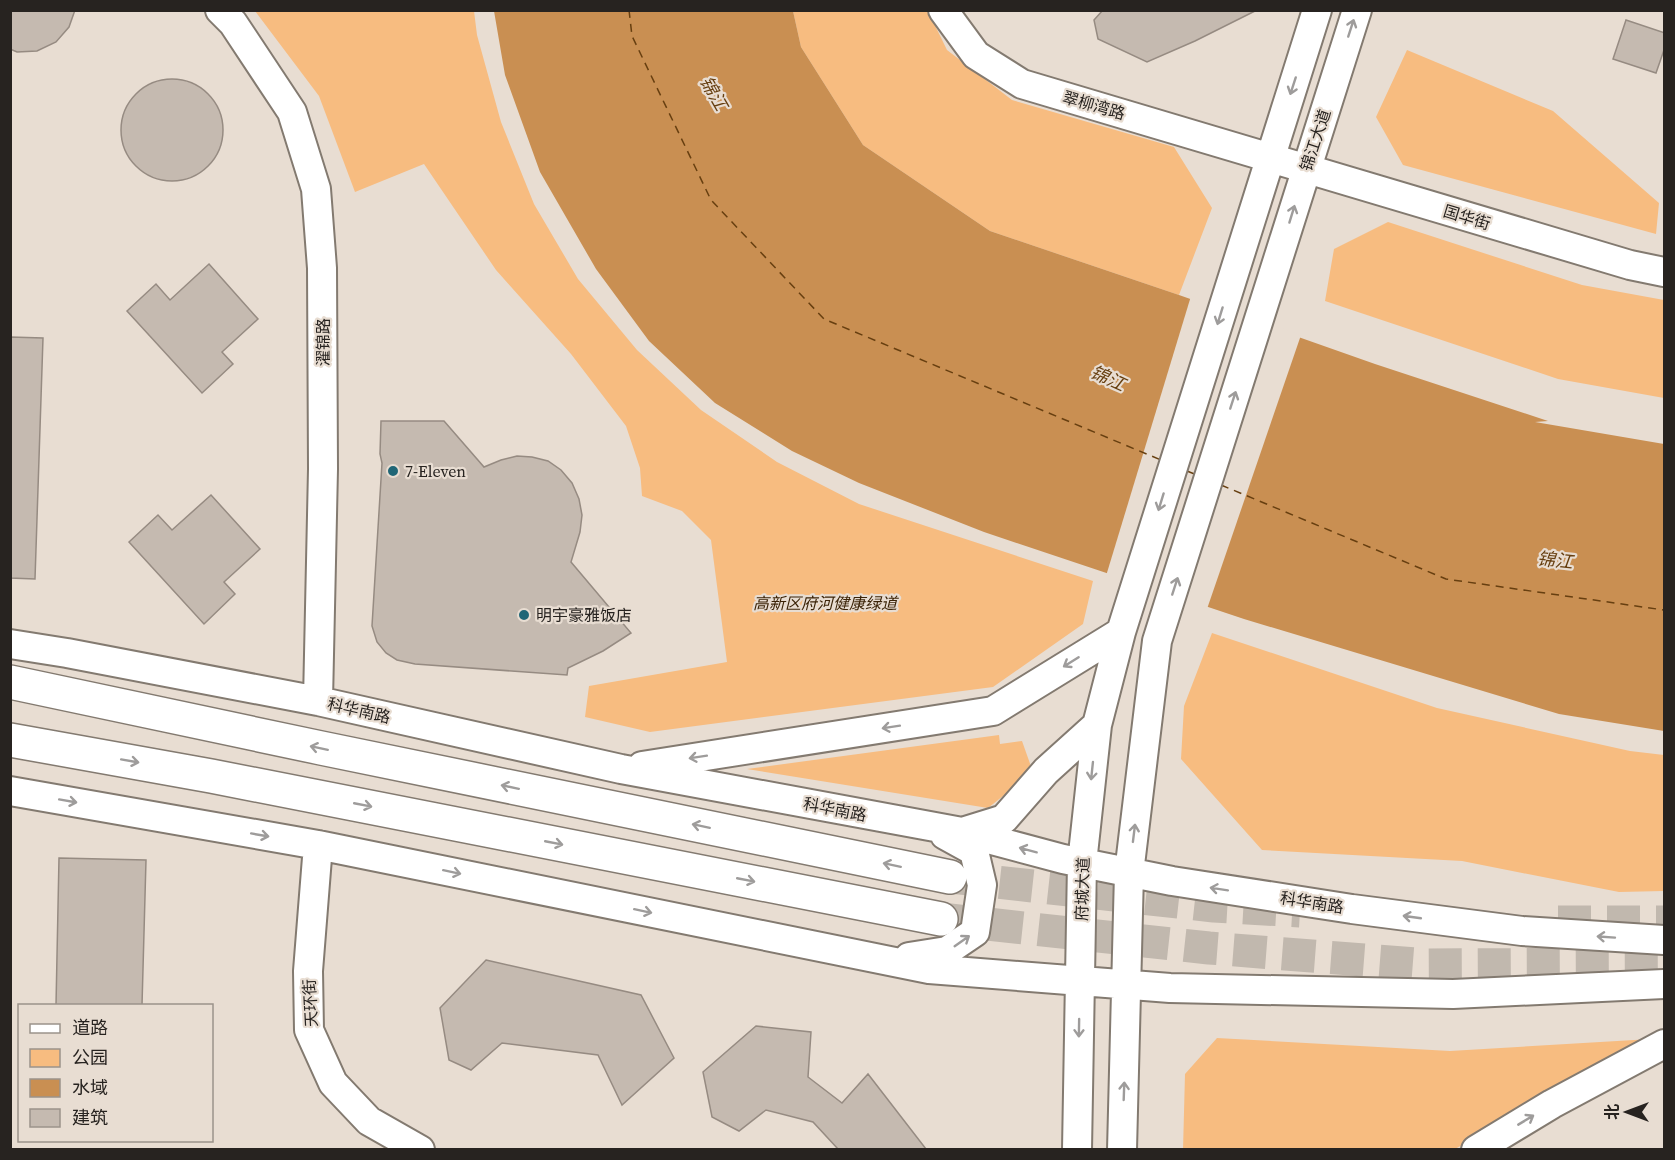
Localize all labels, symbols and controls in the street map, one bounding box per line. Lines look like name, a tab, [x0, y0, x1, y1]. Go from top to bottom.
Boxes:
one-way arrow	[1346, 19, 1357, 38]
water label: 锦江	[694, 71, 735, 117]
one-way arrow	[1287, 76, 1298, 95]
street label: 翠柳湾路	[1060, 86, 1128, 124]
street label: 锦江大道	[1295, 106, 1335, 174]
street label: 国华街	[1441, 199, 1493, 235]
one-way arrow	[1287, 205, 1298, 224]
one-way arrow	[1214, 306, 1225, 325]
street label: 濯锦路	[312, 318, 334, 366]
water label: 锦江	[1086, 359, 1131, 398]
one-way arrow	[1229, 391, 1240, 410]
place label: 7-Eleven	[405, 460, 466, 482]
marker: 7-Eleven	[386, 464, 400, 478]
one-way arrow	[1155, 492, 1166, 511]
water label: 锦江	[1536, 546, 1576, 575]
one-way arrow	[1170, 577, 1181, 596]
park label: 高新区府河健康绿道	[753, 592, 899, 614]
place label: 明宇豪雅饭店	[536, 604, 632, 626]
marker: 明宇豪雅饭店	[517, 608, 531, 622]
one-way arrow	[1063, 657, 1080, 669]
street label: 科华南路	[325, 692, 393, 728]
one-way arrow	[881, 721, 901, 732]
one-way arrow	[310, 742, 330, 753]
one-way arrow	[689, 752, 709, 763]
one-way arrow	[120, 756, 139, 767]
one-way arrow	[1086, 761, 1097, 780]
one-way arrow	[501, 781, 521, 792]
street label: 科华南路	[801, 792, 869, 826]
one-way arrow	[58, 796, 77, 807]
one-way arrow	[353, 800, 372, 812]
one-way arrow	[692, 820, 712, 831]
one-way arrow	[1129, 824, 1140, 844]
one-way arrow	[250, 829, 270, 840]
one-way arrow	[544, 838, 564, 849]
one-way arrow	[1019, 843, 1038, 855]
street label: 府城大道	[1070, 857, 1094, 921]
one-way arrow	[883, 859, 903, 870]
one-way arrow	[441, 867, 461, 878]
one-way arrow	[735, 875, 755, 886]
one-way arrow	[1210, 883, 1230, 894]
street label: 科华南路	[1279, 886, 1345, 918]
one-way arrow	[632, 906, 652, 917]
one-way arrow	[1403, 911, 1423, 922]
one-way arrow	[1597, 931, 1617, 942]
one-way arrow	[953, 935, 969, 947]
street label: 天环街	[298, 978, 322, 1028]
legend	[18, 1004, 213, 1142]
text: 道路	[72, 1015, 108, 1040]
one-way arrow	[1073, 1018, 1085, 1038]
text: 公园	[72, 1045, 108, 1070]
text: 水域	[72, 1075, 108, 1100]
one-way arrow	[1118, 1082, 1130, 1102]
north arrow	[1597, 1082, 1657, 1142]
text: 北	[1601, 1104, 1623, 1120]
text: 建筑	[72, 1105, 108, 1130]
one-way arrow	[1517, 1113, 1534, 1125]

